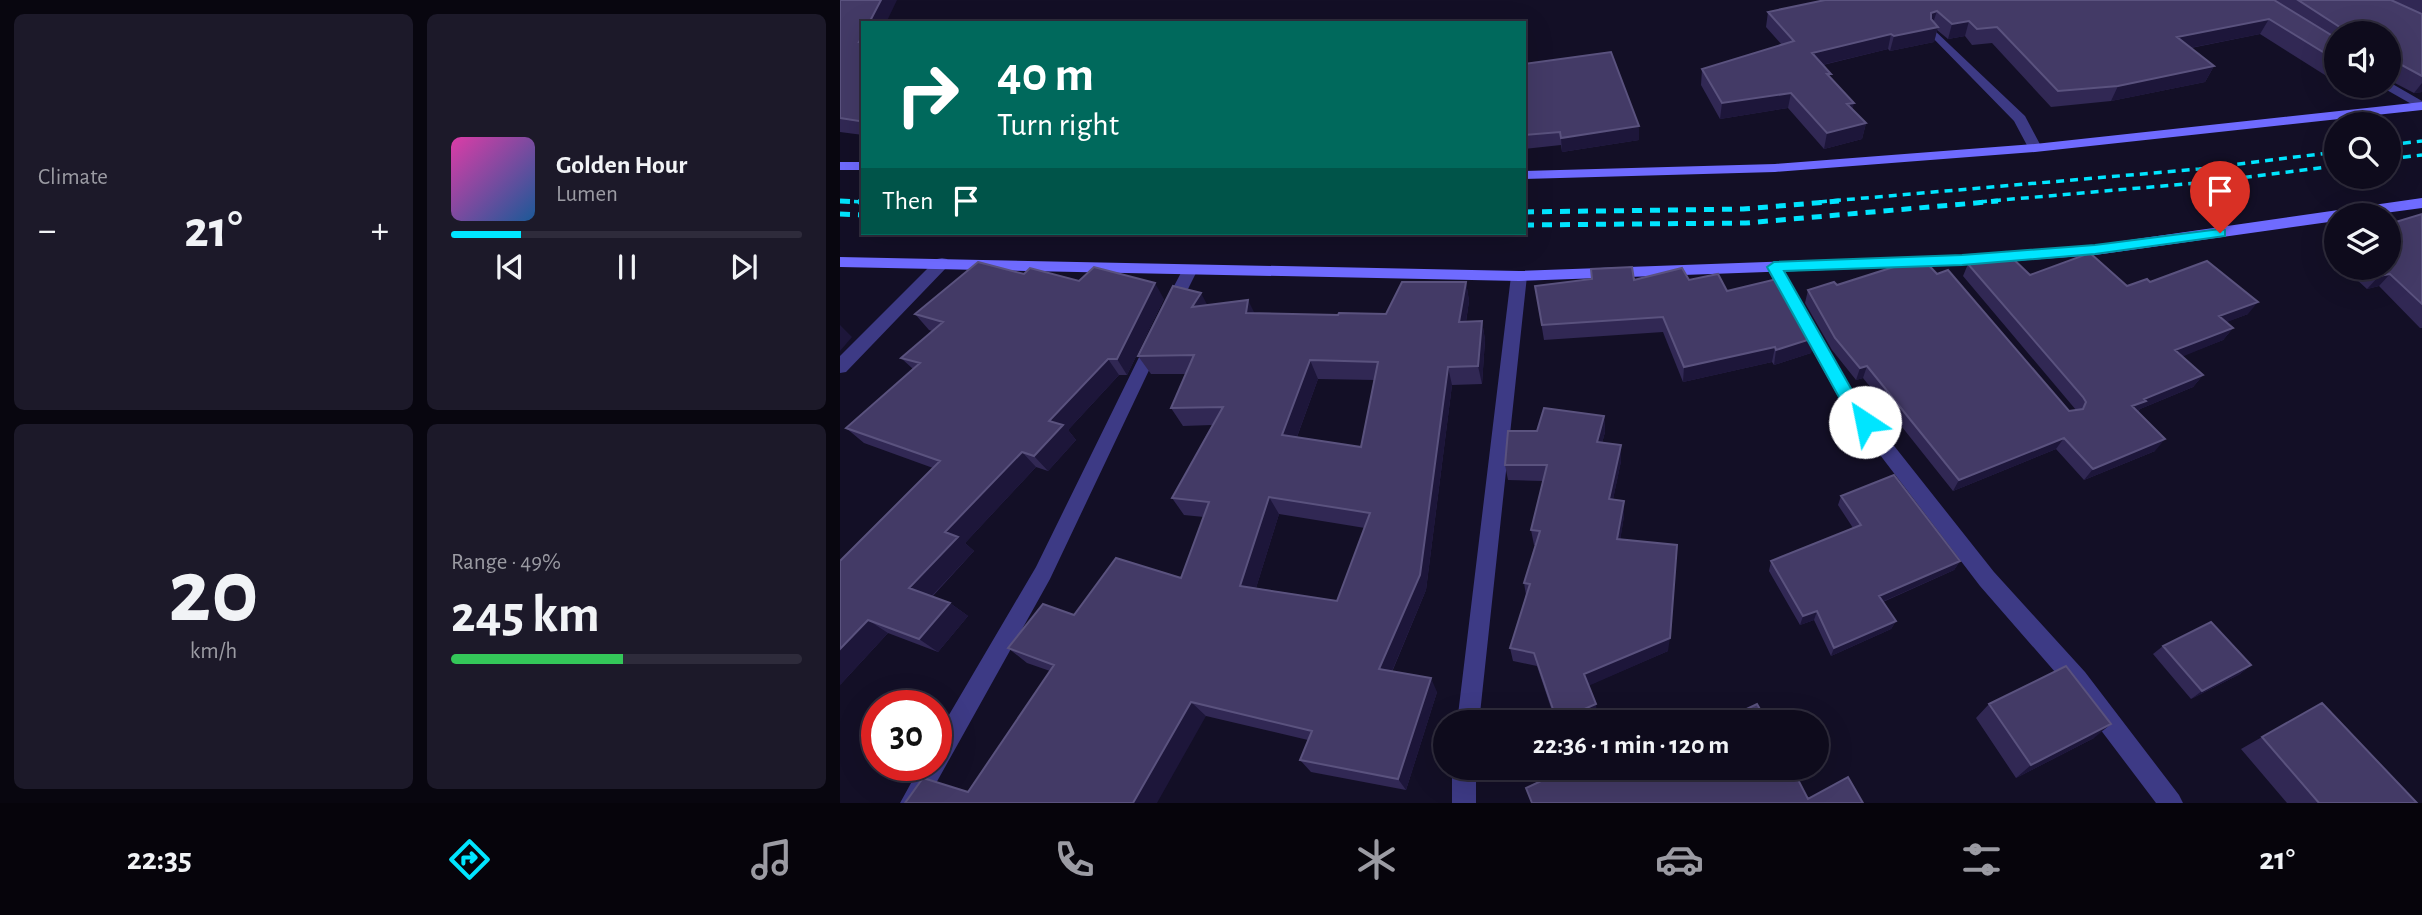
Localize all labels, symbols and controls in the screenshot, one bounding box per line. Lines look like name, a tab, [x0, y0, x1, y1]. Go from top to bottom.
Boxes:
map controls	[2324, 21, 2401, 280]
button: sound	[2324, 21, 2401, 98]
icon: right	[882, 49, 973, 140]
text: 40 m	[997, 51, 1094, 100]
text: Turn right	[997, 109, 1119, 141]
button: search	[2324, 112, 2401, 189]
text: Golden Hour	[556, 152, 687, 178]
pin	[2190, 161, 2250, 233]
text: Climate	[38, 166, 108, 189]
icon: arrive	[2201, 172, 2239, 210]
icon: arrive	[947, 182, 985, 220]
text: Lumen	[556, 183, 618, 206]
text: Then	[882, 188, 933, 214]
button: layers	[2324, 203, 2401, 280]
text: 21°	[184, 204, 243, 256]
text: −	[38, 212, 56, 250]
text: +	[371, 212, 389, 250]
icon: previous	[491, 248, 529, 286]
icon: pause	[608, 248, 646, 286]
icon: next	[725, 248, 763, 286]
position arrow	[1828, 385, 1902, 459]
text: 20	[168, 547, 259, 638]
text: Range · 49%	[451, 551, 561, 574]
text: 245 km	[451, 589, 600, 641]
text: km/h	[190, 640, 237, 663]
speed limit sign: 30	[861, 690, 952, 781]
text: 22:36 · 1 min · 120 m	[1533, 732, 1729, 758]
icon: directions	[445, 835, 494, 884]
icon: music	[747, 835, 796, 884]
icon: phone	[1050, 835, 1099, 884]
icon: climate	[1352, 835, 1401, 884]
icon: car	[1655, 835, 1704, 884]
icon: filters	[1957, 835, 2006, 884]
text: 22:35	[127, 843, 192, 875]
text: 21°	[2259, 843, 2295, 875]

